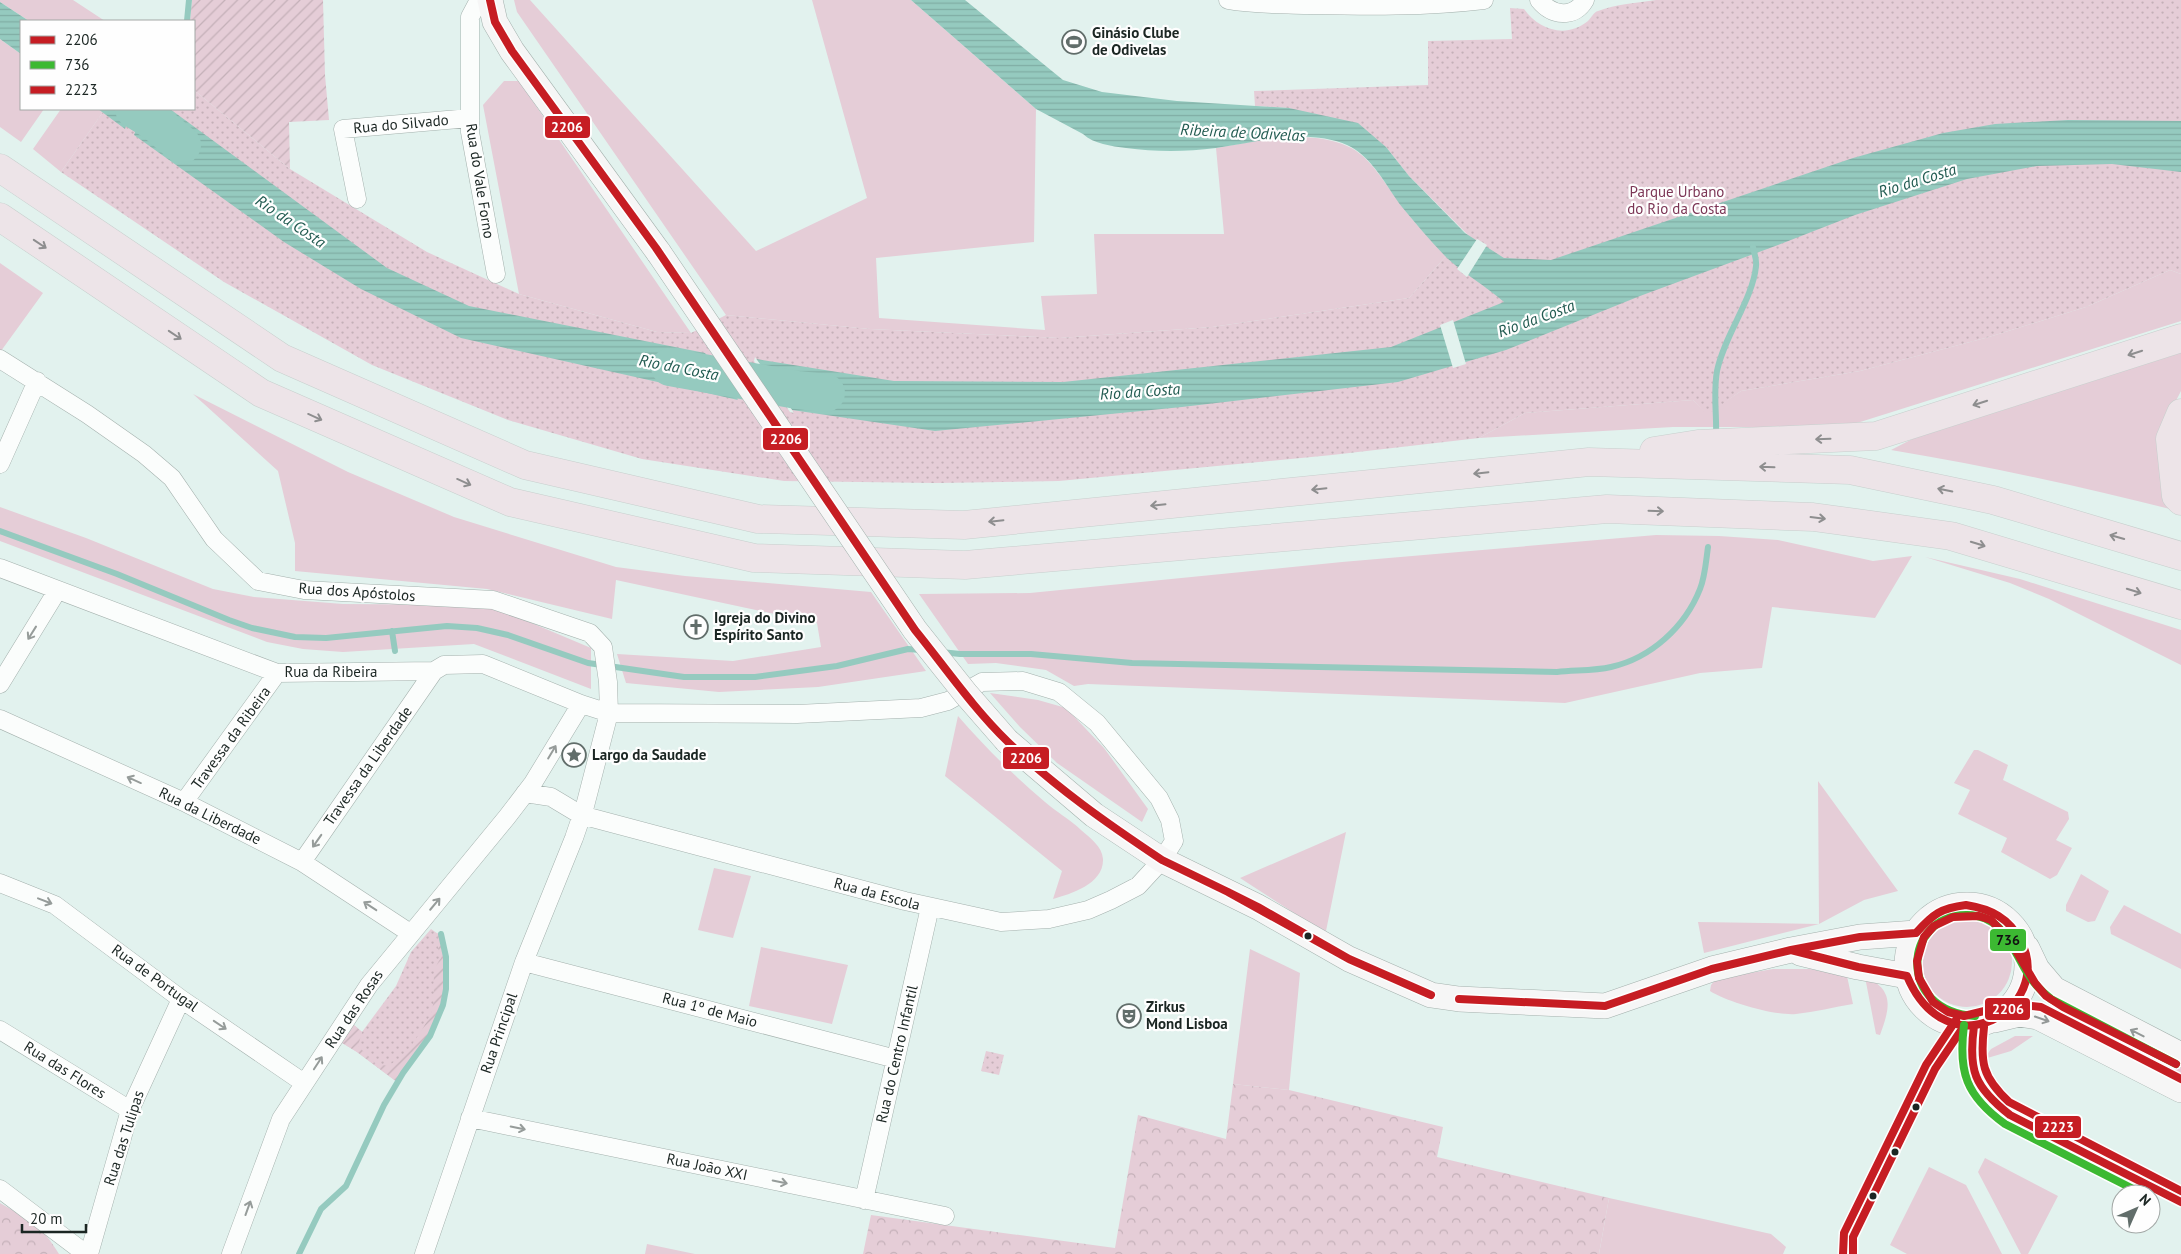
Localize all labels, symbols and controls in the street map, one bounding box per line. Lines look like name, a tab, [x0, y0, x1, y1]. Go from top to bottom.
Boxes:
legend	[20, 20, 195, 110]
place label: Ginásio Clube de Odivelas	[1092, 23, 1180, 59]
sports icon: Ginásio Clube de Odivelas	[1061, 29, 1087, 55]
text: 2206	[65, 30, 98, 49]
text: 736	[65, 55, 90, 74]
text: 2223	[65, 80, 98, 99]
street label: Rua do Silvado	[353, 110, 449, 137]
line badge: 2206	[544, 115, 591, 139]
text: 2206	[551, 118, 583, 136]
water label: Ribeira de Odivelas	[1180, 119, 1307, 145]
street label: Rua do Vale Forno	[462, 122, 499, 240]
water label: Rio da Costa	[1876, 159, 1959, 201]
park label: Parque Urbano do Rio da Costa	[1627, 182, 1727, 218]
water label: Rio da Costa	[252, 190, 330, 252]
one-way arrow	[33, 239, 47, 249]
water label: Rio da Costa	[1495, 295, 1577, 341]
one-way arrow	[168, 330, 182, 340]
water label: Rio da Costa	[638, 349, 721, 385]
one-way arrow	[2127, 349, 2143, 359]
water label: Rio da Costa	[1099, 378, 1181, 404]
one-way arrow	[1973, 399, 1988, 408]
one-way arrow	[307, 412, 322, 422]
line badge: 2206	[762, 427, 809, 451]
text: 2206	[770, 430, 802, 448]
one-way arrow	[1815, 434, 1831, 443]
one-way arrow	[1759, 462, 1776, 472]
one-way arrow	[1473, 468, 1489, 477]
one-way arrow	[456, 477, 471, 487]
one-way arrow	[1312, 484, 1328, 494]
one-way arrow	[1937, 485, 1953, 494]
one-way arrow	[1150, 500, 1166, 510]
one-way arrow	[1647, 506, 1663, 516]
one-way arrow	[1810, 513, 1826, 523]
one-way arrow	[988, 517, 1004, 526]
one-way arrow	[2110, 531, 2126, 541]
one-way arrow	[1970, 540, 1986, 550]
street label: Rua dos Apóstolos	[298, 578, 416, 605]
one-way arrow	[2125, 586, 2141, 596]
place label: Igreja do Divino Espírito Santo	[714, 608, 816, 644]
church icon: Igreja do Divino Espírito Santo	[683, 614, 709, 640]
one-way arrow	[26, 625, 36, 639]
street label: Rua da Ribeira	[284, 662, 378, 681]
street label: Travessa da Ribeira	[187, 682, 274, 793]
street label: Travessa da Liberdade	[319, 702, 416, 829]
place icon: Largo da Saudade	[561, 742, 587, 768]
place label: Largo da Saudade	[592, 745, 707, 764]
one-way arrow	[547, 746, 557, 760]
line badge: 2206	[1002, 746, 1050, 770]
text: 2206	[1010, 749, 1042, 767]
one-way arrow	[127, 775, 142, 784]
street label: Rua da Liberdade	[156, 783, 265, 849]
one-way arrow	[312, 834, 322, 848]
street label: Rua da Escola	[832, 873, 922, 914]
one-way arrow	[37, 897, 53, 906]
one-way arrow	[429, 897, 440, 910]
one-way arrow	[363, 901, 377, 911]
line badge: 736	[1989, 928, 2027, 952]
unlabelled marker	[1303, 931, 1313, 941]
text: 736	[1996, 931, 2020, 949]
street label: Rua de Portugal	[108, 940, 203, 1016]
street label: Rua das Rosas	[320, 966, 387, 1052]
street label: Rua do Centro Infantil	[871, 982, 922, 1125]
street label: Rua 1º de Maio	[661, 988, 760, 1031]
street label: Rua Principal	[476, 989, 521, 1076]
place label: Zirkus Mond Lisboa	[1146, 997, 1228, 1033]
line badge: 2206	[1984, 997, 2031, 1021]
text: 2206	[1992, 1000, 2024, 1018]
theatre icon: Zirkus Mond Lisboa	[1116, 1003, 1142, 1029]
one-way arrow	[2033, 1015, 2049, 1025]
one-way arrow	[213, 1021, 227, 1031]
one-way arrow	[2130, 1028, 2145, 1038]
street label: Rua das Flores	[21, 1037, 110, 1102]
one-way arrow	[313, 1056, 323, 1070]
street label: Rua das Tulipas	[99, 1088, 148, 1188]
unlabelled marker	[1911, 1102, 1921, 1112]
line badge: 2223	[2034, 1115, 2082, 1139]
text: 2223	[2042, 1118, 2074, 1136]
one-way arrow	[509, 1124, 525, 1133]
unlabelled marker	[1890, 1147, 1900, 1157]
street label: Rua João XXI	[665, 1149, 749, 1184]
one-way arrow	[771, 1178, 787, 1187]
north arrow	[2111, 1184, 2161, 1234]
text: N	[2136, 1190, 2155, 1209]
unlabelled marker	[1868, 1191, 1878, 1201]
one-way arrow	[244, 1201, 253, 1216]
scale bar	[22, 1202, 86, 1234]
text: 20 m	[30, 1209, 63, 1228]

